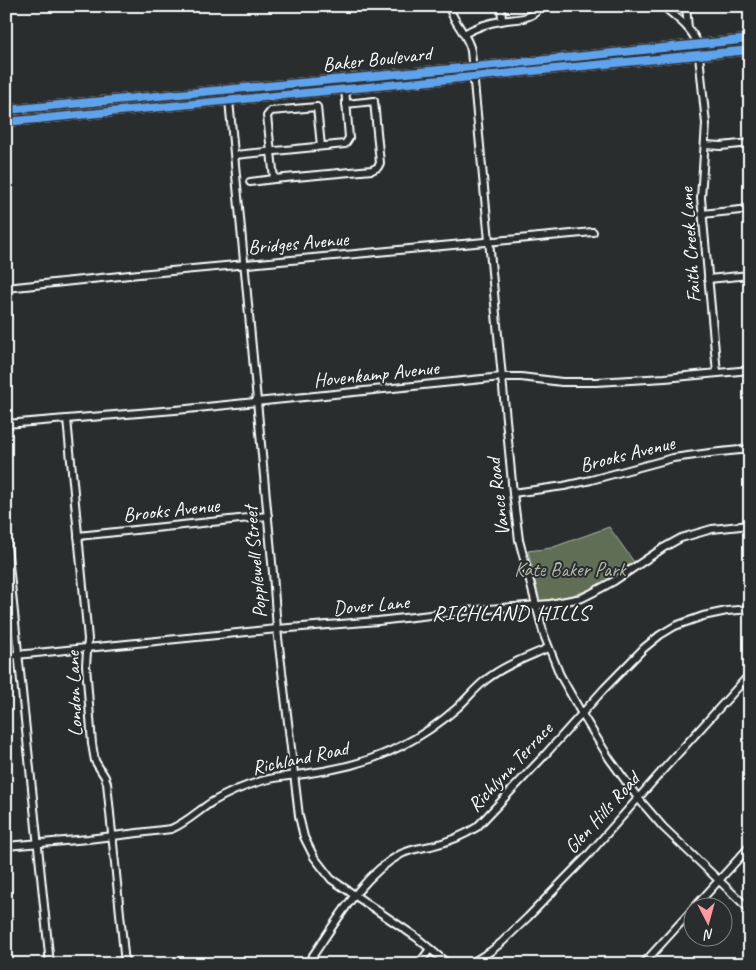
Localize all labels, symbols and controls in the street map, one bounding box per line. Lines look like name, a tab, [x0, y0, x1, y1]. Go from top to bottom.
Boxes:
street label: Baker Boulevard	[321, 41, 436, 77]
street label: Faith Creek Lane	[673, 185, 706, 303]
street label: Bridges Avenue	[247, 226, 351, 260]
street label: Hovenkamp Avenue	[312, 355, 441, 393]
street label: Brooks Avenue	[577, 430, 678, 478]
street label: Vance Road	[480, 453, 515, 537]
street label: Brooks Avenue	[122, 492, 222, 527]
street label: Popplewell Street	[237, 501, 272, 619]
park label: Kate Baker Park	[514, 557, 627, 582]
street label: Dover Lane	[332, 589, 412, 621]
district label: RICHLAND HILLS	[432, 599, 593, 627]
street label: London Lane	[60, 649, 88, 737]
street label: Richlynn Terrace	[462, 716, 559, 817]
street label: Richland Road	[249, 735, 354, 780]
street label: Glen Hills Road	[559, 765, 647, 859]
north arrow	[684, 898, 734, 948]
text: N	[702, 926, 715, 944]

